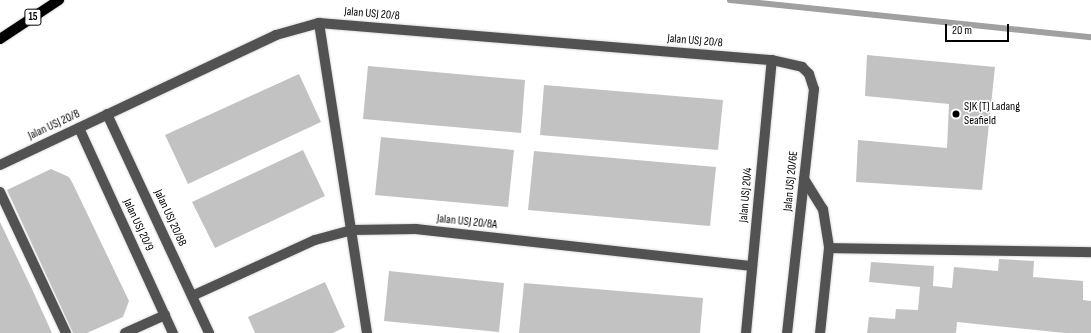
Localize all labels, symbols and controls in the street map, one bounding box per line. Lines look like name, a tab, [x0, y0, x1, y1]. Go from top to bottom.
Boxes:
street label: Jalan USJ 20/8	[344, 4, 400, 24]
road number: 15	[24, 8, 42, 26]
scale bar	[947, 16, 1011, 42]
text: 20 m	[952, 23, 972, 38]
street label: Jalan USJ 20/8	[667, 31, 723, 51]
place label: SJK (T) Ladang Seafield	[964, 100, 1020, 128]
street label: Jalan USJ 20/8	[26, 107, 82, 143]
marker: SJK (T) Ladang Seafield	[951, 109, 961, 119]
street label: Jalan USJ 20/6E	[781, 150, 801, 212]
street label: Jalan USJ 20/4	[736, 167, 756, 223]
street label: Jalan USJ 20/8B	[151, 187, 189, 249]
street label: Jalan USJ 20/9	[120, 197, 156, 253]
street label: Jalan USJ 20/8A	[436, 212, 498, 232]

